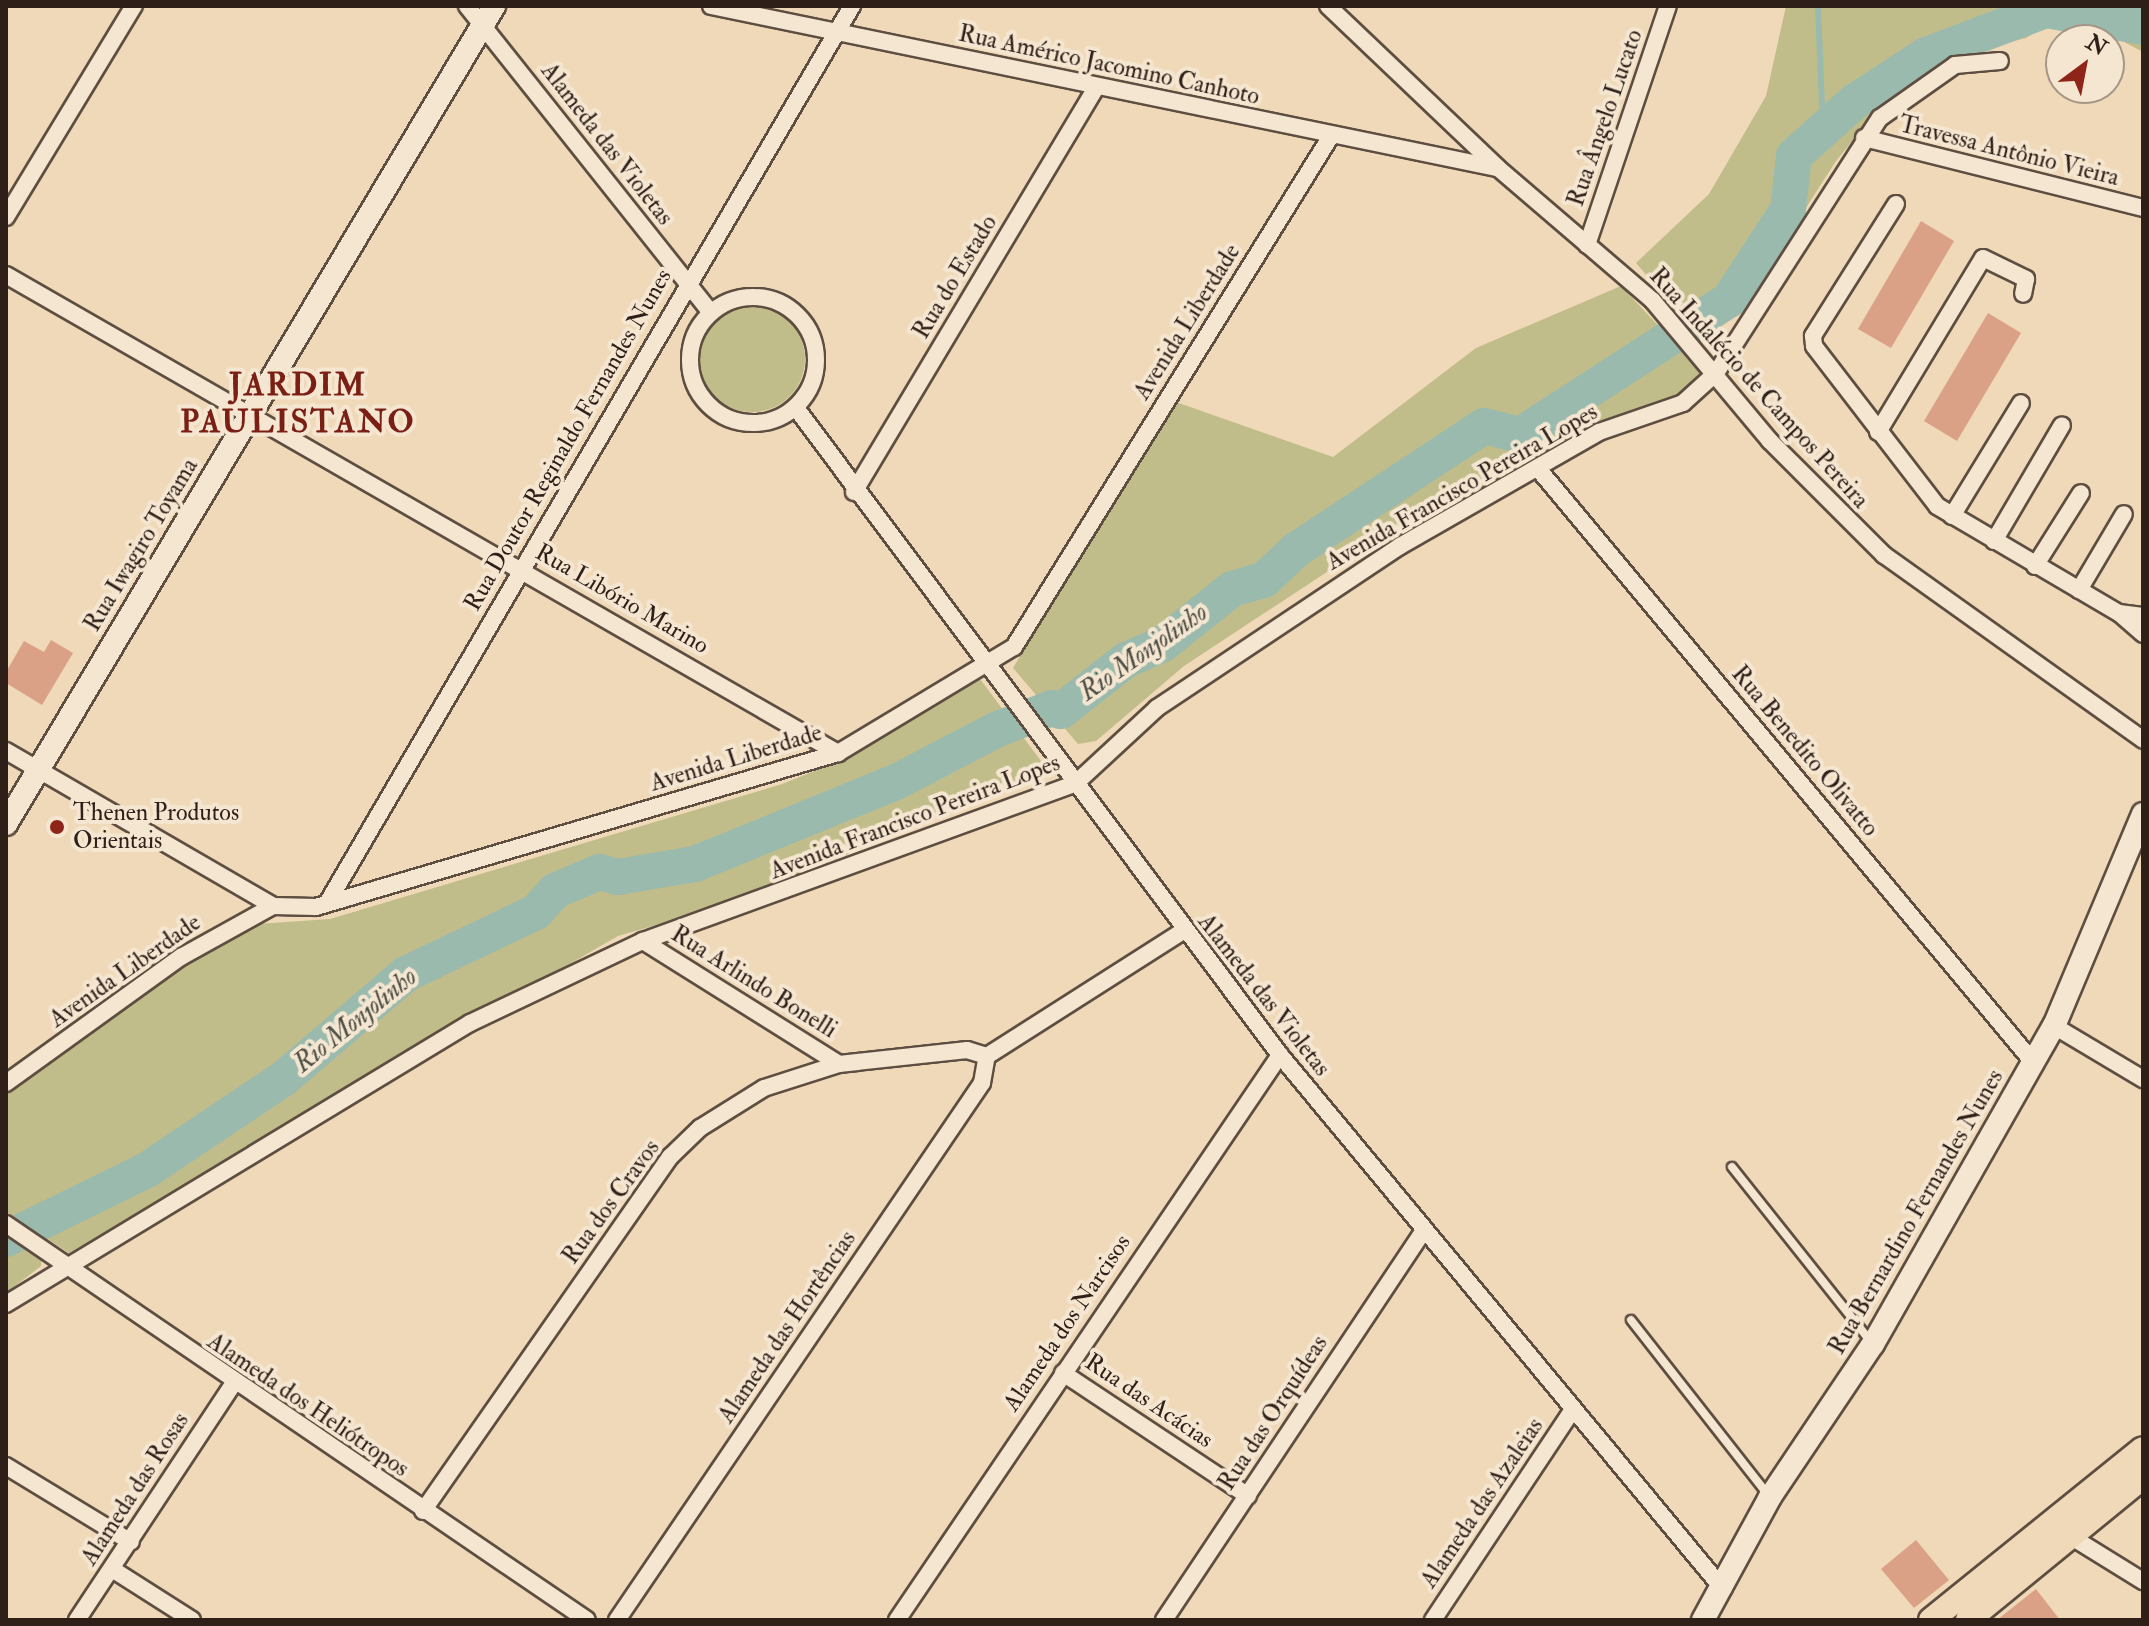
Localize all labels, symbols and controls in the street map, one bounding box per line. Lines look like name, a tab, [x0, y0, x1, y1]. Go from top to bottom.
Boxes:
street label: Rua Américo Jacomino Canhoto	[956, 19, 1262, 111]
north arrow	[2045, 24, 2125, 104]
street label: Rua Ângelo Lucato	[1561, 26, 1649, 210]
text: N	[2081, 28, 2112, 62]
street label: Alameda das Violetas	[535, 57, 679, 231]
street label: Travessa Antônio Vieira	[1896, 110, 2122, 192]
street label: Rua do Estado	[907, 210, 1003, 344]
street label: Avenida Liberdade	[1128, 239, 1246, 405]
street label: Rua Indalécio de Campos Pereira	[1643, 262, 1875, 514]
street label: Rua Doutor Reginaldo Fernandes Nunes	[458, 264, 678, 616]
district label: JARDIM PAULISTANO	[180, 367, 416, 442]
street label: Avenida Francisco Pereira Lopes	[1321, 397, 1603, 577]
street label: Rua Iwagiro Toyama	[78, 453, 204, 637]
street label: Rua Libório Marino	[530, 538, 714, 660]
water label: Rio Monjolinho	[1074, 598, 1214, 708]
street label: Rua Benedito Olivatto	[1725, 660, 1885, 842]
street label: Avenida Liberdade	[647, 718, 825, 798]
street label: Avenida Francisco Pereira Lopes	[766, 748, 1064, 886]
place label: Thenen Produtos Orientais	[73, 799, 239, 855]
marker: Thenen Produtos Orientais	[48, 818, 66, 836]
street label: Avenida Liberdade	[44, 908, 206, 1034]
street label: Alameda das Violetas	[1192, 908, 1336, 1082]
street label: Rua Arlindo Bonelli	[666, 919, 842, 1045]
water label: Rio Monjolinho	[288, 962, 424, 1080]
street label: Rua Bernardino Fernandes Nunes	[1822, 1064, 2010, 1360]
street label: Rua dos Cravos	[556, 1134, 666, 1270]
street label: Alameda das Hortências	[712, 1225, 862, 1429]
street label: Alameda dos Narcisos	[997, 1229, 1137, 1417]
street label: Alameda dos Heliótropos	[202, 1327, 414, 1483]
street label: Rua das Orquídeas	[1212, 1330, 1334, 1496]
street label: Rua das Acácias	[1080, 1348, 1218, 1454]
street label: Alameda das Rosas	[75, 1407, 195, 1571]
street label: Alameda das Azaleias	[1414, 1413, 1550, 1593]

